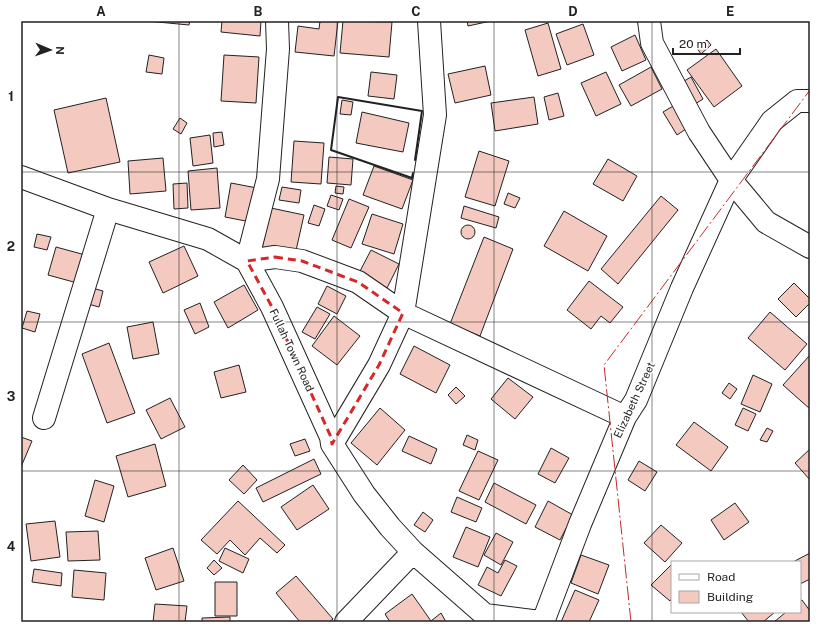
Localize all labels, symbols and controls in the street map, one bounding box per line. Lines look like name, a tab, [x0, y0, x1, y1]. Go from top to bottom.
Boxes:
text: A	[96, 4, 106, 19]
text: B	[254, 4, 263, 19]
text: C	[411, 4, 421, 19]
text: D	[568, 4, 578, 19]
text: E	[726, 4, 734, 19]
north arrow	[30, 30, 70, 70]
scale bar	[673, 30, 740, 56]
text: 20 m	[679, 37, 707, 51]
text: N	[54, 46, 66, 55]
text: 1	[8, 89, 14, 104]
text: 2	[7, 239, 15, 254]
street label: Fullah Town Road	[268, 307, 316, 393]
street label: Elizabeth Street	[611, 360, 657, 440]
text: 3	[7, 389, 16, 404]
text: 4	[7, 539, 16, 554]
legend	[671, 561, 801, 613]
text: Road	[707, 570, 735, 584]
text: Building	[707, 590, 753, 604]

